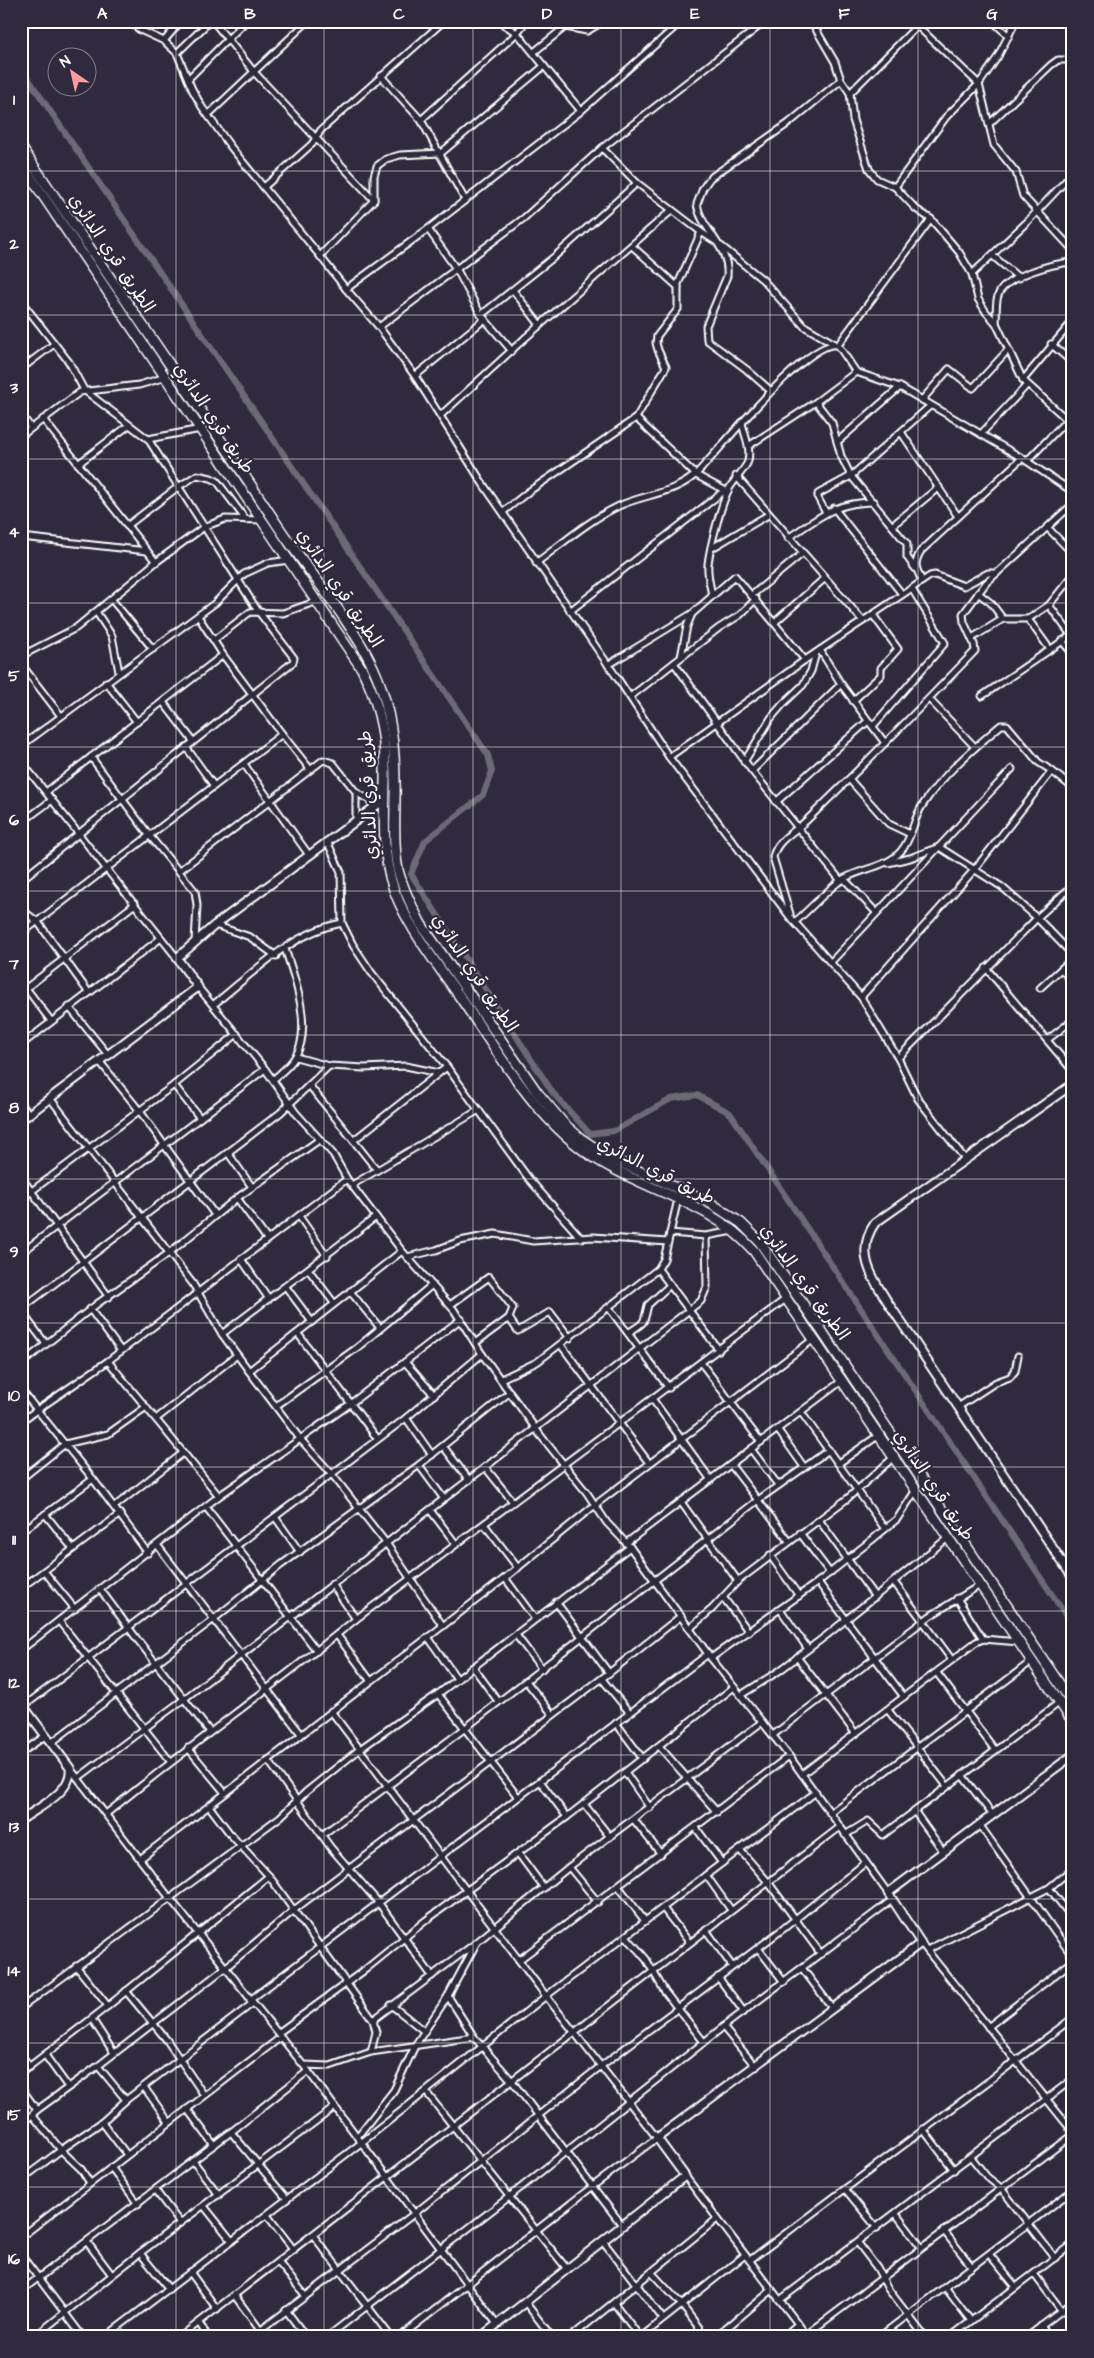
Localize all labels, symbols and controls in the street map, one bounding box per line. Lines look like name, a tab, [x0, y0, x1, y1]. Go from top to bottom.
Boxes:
text: A	[97, 3, 108, 25]
text: B	[244, 3, 256, 25]
text: C	[393, 3, 405, 25]
text: D	[542, 3, 553, 25]
text: E	[690, 3, 700, 25]
text: F	[838, 3, 850, 25]
text: G	[986, 3, 998, 25]
north arrow	[48, 48, 98, 98]
text: N	[56, 51, 75, 73]
text: 1	[13, 89, 16, 111]
street label: الطريق قري الدائري	[62, 189, 161, 318]
text: 2	[8, 233, 19, 255]
street label: طريق قري الدائري	[167, 358, 260, 479]
text: 3	[9, 377, 19, 399]
text: 4	[9, 521, 20, 543]
street label: الطريق قري الدائري	[290, 524, 389, 653]
text: 5	[8, 665, 20, 687]
street label: طريق قري الدائري	[353, 730, 384, 860]
text: 6	[9, 809, 19, 831]
street label: الطريق قري الدائري	[425, 909, 524, 1038]
text: 7	[8, 953, 19, 975]
text: 8	[9, 1097, 20, 1119]
street label: طريق قري الدائري	[592, 1130, 719, 1211]
street label: الطريق قري الدائري	[754, 1219, 855, 1346]
text: 9	[9, 1241, 19, 1263]
text: 10	[8, 1385, 20, 1407]
street label: طريق قري الدائري	[887, 1425, 980, 1546]
text: 11	[12, 1529, 17, 1551]
text: 12	[8, 1672, 20, 1694]
text: 13	[9, 1816, 20, 1838]
text: 14	[8, 1960, 21, 1982]
text: 15	[7, 2104, 21, 2126]
text: 16	[8, 2248, 20, 2270]

